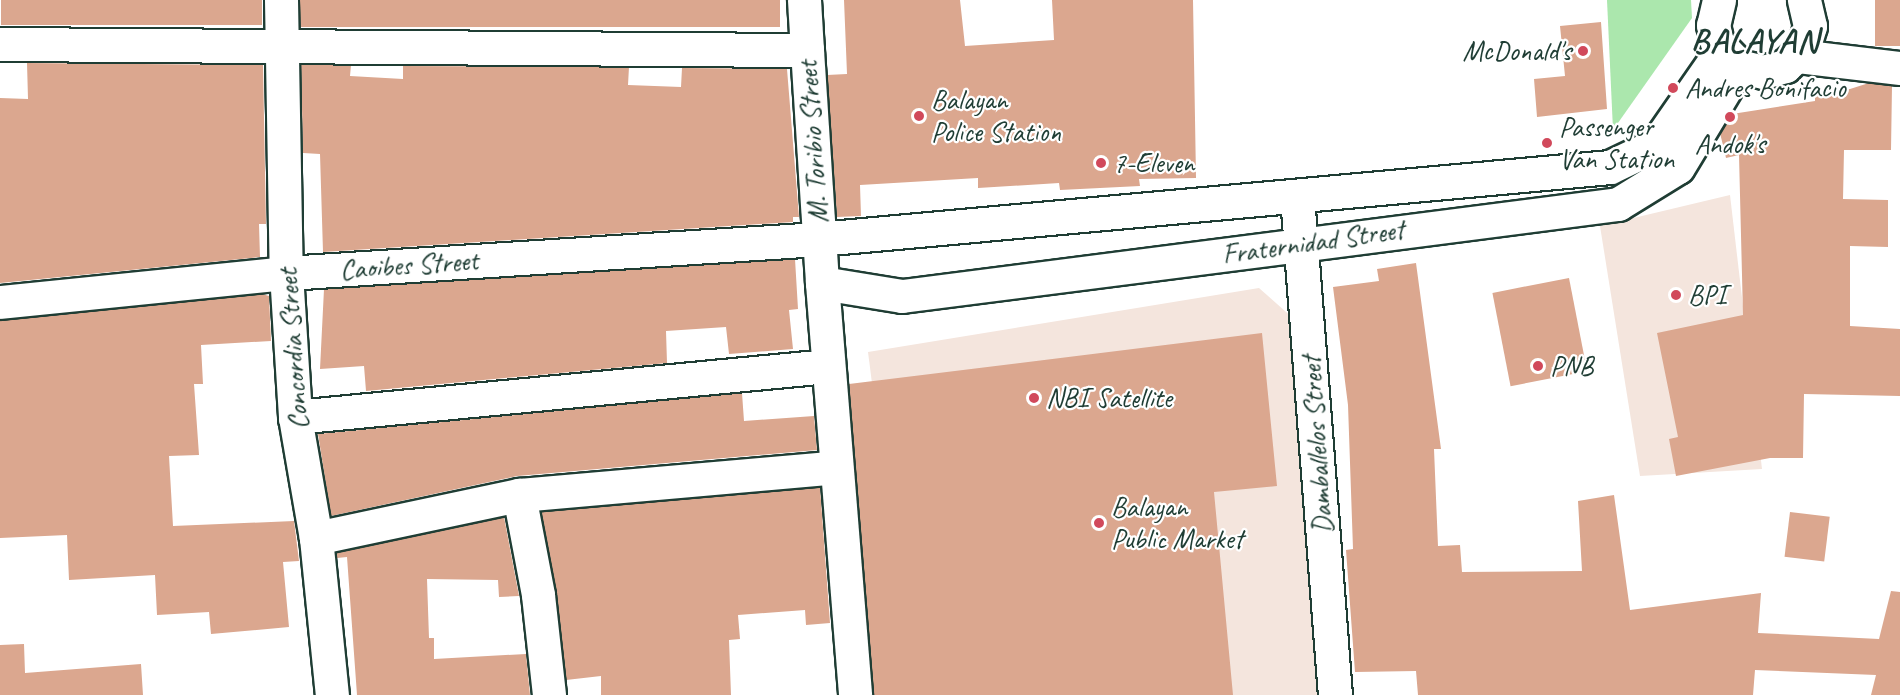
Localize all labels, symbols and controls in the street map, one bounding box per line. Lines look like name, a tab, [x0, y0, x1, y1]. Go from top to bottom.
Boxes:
district label: BALAYAN	[1690, 21, 1820, 61]
place label: McDonald's	[1462, 34, 1571, 68]
marker: McDonald's	[1576, 44, 1590, 58]
street label: M. Toribio Street	[791, 60, 835, 224]
place label: Andres Bonifacio	[1685, 71, 1845, 105]
marker: Andres Bonifacio	[1666, 81, 1680, 95]
place label: Balayan Police Station	[931, 83, 1061, 149]
marker: Balayan Police Station	[912, 109, 926, 123]
place label: Passenger Van Station	[1559, 110, 1676, 176]
marker: Andok's	[1723, 110, 1737, 124]
place label: Andok's	[1695, 127, 1765, 161]
marker: Passenger Van Station	[1540, 136, 1554, 150]
place label: 7-Eleven	[1113, 146, 1194, 180]
marker: 7-Eleven	[1094, 156, 1108, 170]
street label: Fraternidad Street	[1220, 213, 1406, 271]
street label: Caoibes Street	[338, 243, 480, 287]
street label: Concordia Street	[271, 267, 315, 431]
place label: BPI	[1688, 278, 1726, 312]
marker: BPI	[1669, 288, 1683, 302]
place label: PNB	[1550, 349, 1593, 383]
street label: Damballelos Street	[1294, 355, 1340, 535]
marker: PNB	[1531, 359, 1545, 373]
place label: NBI Satellite	[1046, 381, 1172, 415]
marker: NBI Satellite	[1027, 391, 1041, 405]
place label: Balayan Public Market	[1111, 490, 1244, 556]
marker: Balayan Public Market	[1092, 516, 1106, 530]

